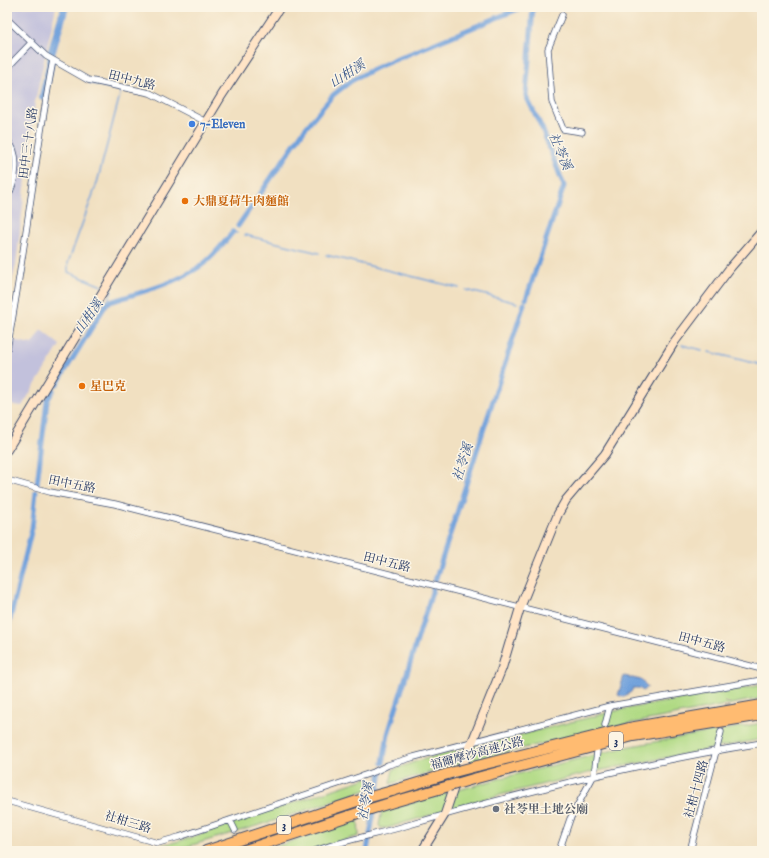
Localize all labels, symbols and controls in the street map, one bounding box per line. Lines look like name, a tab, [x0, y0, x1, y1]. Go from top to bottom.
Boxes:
water label: 山柑溪	[327, 55, 370, 92]
street label: 田中九路	[107, 67, 157, 94]
street label: 田中三十八路	[16, 106, 41, 180]
place label: 7-Eleven	[200, 117, 246, 132]
marker: 7-Eleven	[187, 119, 197, 129]
water label: 社苓溪	[544, 130, 576, 175]
place label: 大鼎夏荷牛肉麵館	[193, 194, 289, 209]
marker: 大鼎夏荷牛肉麵館	[180, 196, 190, 206]
water label: 山柑溪	[71, 294, 109, 338]
place label: 星巴克	[90, 379, 126, 394]
marker: 星巴克	[77, 381, 87, 391]
water label: 社苓溪	[449, 439, 478, 484]
street label: 田中五路	[47, 473, 97, 496]
street label: 田中五路	[362, 549, 412, 576]
street label: 田中五路	[677, 629, 727, 656]
road number: 3	[609, 732, 623, 750]
street label: 福爾摩沙高速公路	[429, 734, 525, 773]
street label: 社柑十四路	[681, 758, 711, 820]
water label: 社苓溪	[355, 779, 379, 822]
place label: 社苓里土地公廟	[504, 802, 588, 817]
marker: 社苓里土地公廟	[491, 804, 501, 814]
street label: 社柑三路	[103, 808, 153, 837]
road number: 3	[277, 816, 291, 834]

